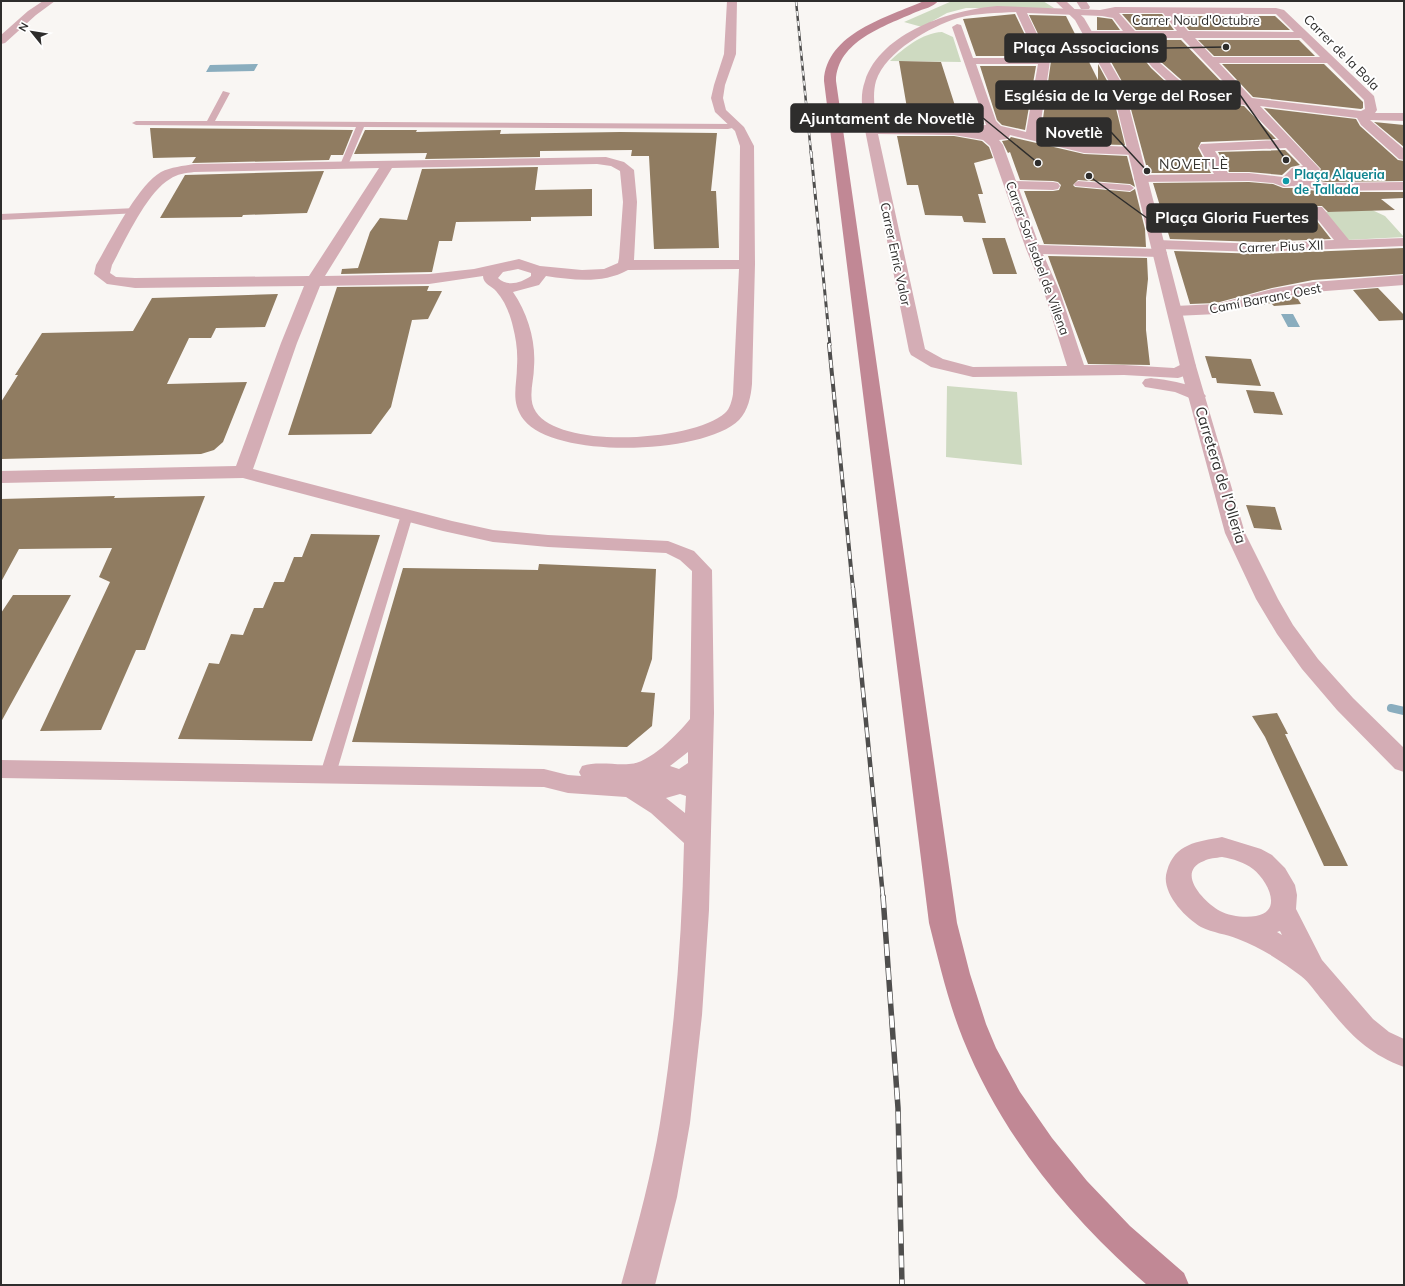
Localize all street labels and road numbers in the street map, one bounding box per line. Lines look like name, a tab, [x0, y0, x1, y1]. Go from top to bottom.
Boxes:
street label: Carrer de la Bola	[1301, 11, 1383, 93]
street label: Carrer Nou d'Octubre	[1132, 12, 1260, 28]
street label: Carrer Sor Isabel de Villena	[1003, 179, 1073, 337]
street label: Carrer Enric Valor	[877, 201, 915, 307]
street label: Carrer Pius XII	[1238, 237, 1324, 255]
street label: Camí Barranc Oest	[1208, 279, 1323, 317]
street label: Carretera de l'Olleria	[1191, 404, 1251, 546]

